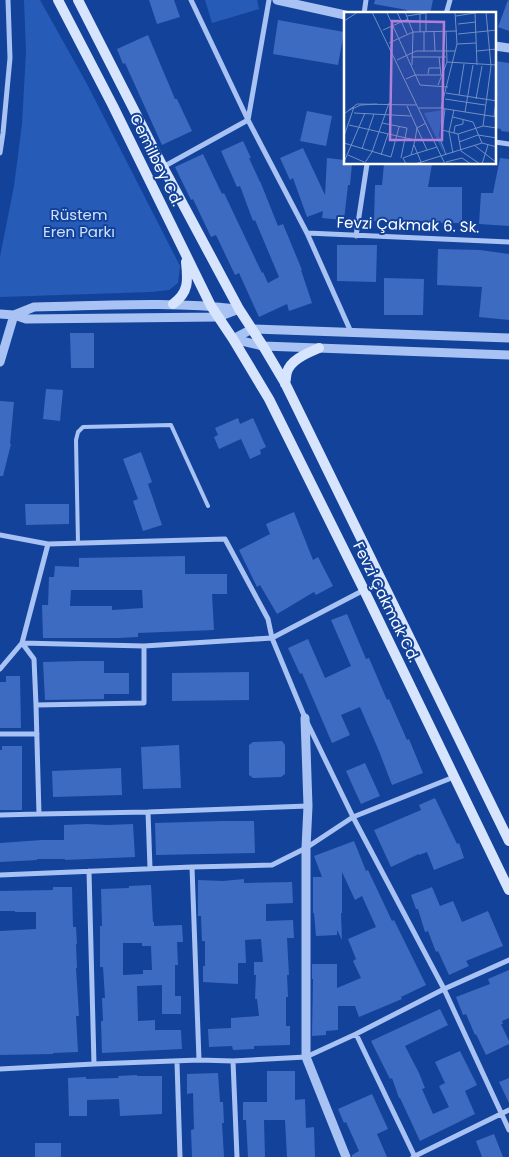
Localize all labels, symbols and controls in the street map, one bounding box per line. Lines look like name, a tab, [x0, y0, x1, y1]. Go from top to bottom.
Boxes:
inset map	[344, 12, 496, 165]
street label: Cemilbey Cd.	[125, 110, 188, 210]
park label: Rüstem Eren Parkı	[43, 204, 115, 242]
street label: Fevzi Çakmak 6. Sk.	[336, 212, 480, 237]
street label: Fevzi Çakmak Cd.	[348, 538, 425, 665]

